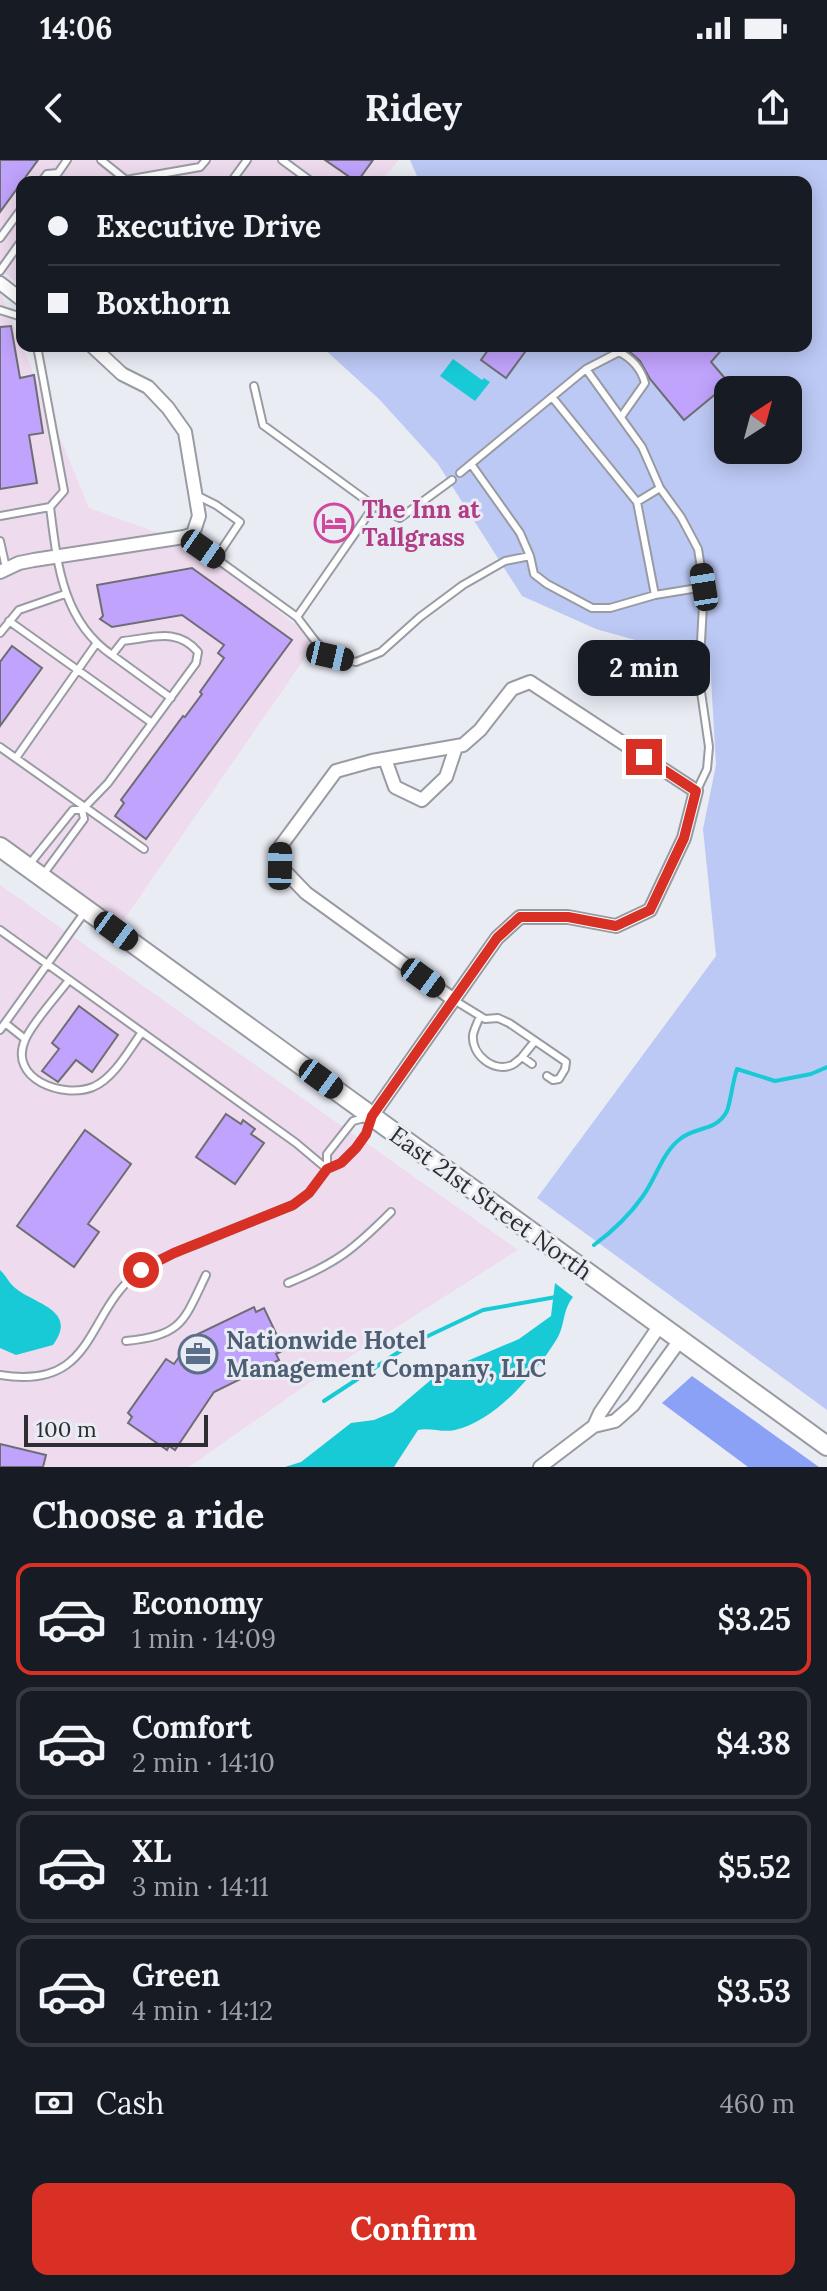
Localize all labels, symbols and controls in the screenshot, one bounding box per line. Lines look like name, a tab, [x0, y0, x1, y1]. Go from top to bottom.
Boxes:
text: 14:06	[40, 9, 112, 47]
text: Ridey	[365, 85, 462, 131]
icon: back	[32, 86, 76, 130]
icon: share	[751, 86, 795, 130]
text: Executive Drive	[96, 207, 321, 245]
text: Boxthorn	[96, 284, 231, 322]
north arrow	[714, 376, 802, 464]
map controls	[714, 376, 802, 464]
place label: The Inn at Tallgrass	[362, 494, 481, 553]
hotel icon: The Inn at Tallgrass	[313, 502, 355, 544]
car	[176, 525, 230, 573]
car	[688, 561, 720, 613]
car	[304, 639, 356, 673]
callout: 2 min	[578, 641, 710, 697]
text: 2 min	[609, 651, 679, 684]
route end	[626, 739, 662, 775]
car	[268, 842, 292, 890]
car	[90, 907, 142, 955]
car	[397, 954, 449, 1002]
car	[295, 1055, 347, 1103]
street label: East 21st Street North	[384, 1119, 598, 1287]
route start	[123, 1252, 159, 1288]
place label: Nationwide Hotel Management Company, LLC	[226, 1325, 547, 1384]
office icon: Nationwide Hotel Management Company, LLC	[177, 1333, 219, 1375]
scale bar	[24, 1411, 208, 1447]
text: 100 m	[36, 1415, 97, 1443]
text: Choose a ride	[32, 1492, 264, 1538]
icon: car	[36, 1583, 108, 1655]
text: Economy	[132, 1584, 263, 1622]
text: $3.25	[717, 1600, 791, 1638]
text: 1 min · 14:09	[132, 1622, 276, 1655]
icon: car	[36, 1707, 108, 1779]
text: Comfort	[132, 1708, 252, 1746]
text: $4.38	[716, 1724, 791, 1762]
text: 2 min · 14:10	[132, 1746, 275, 1779]
icon: car	[36, 1831, 108, 1903]
text: XL	[132, 1832, 171, 1870]
text: $5.52	[718, 1848, 791, 1886]
text: 3 min · 14:11	[132, 1870, 269, 1903]
icon: car	[36, 1955, 108, 2027]
text: Green	[132, 1956, 220, 1994]
text: $3.53	[717, 1972, 791, 2010]
text: 4 min · 14:12	[132, 1994, 273, 2027]
icon: cash	[32, 2081, 76, 2125]
text: Cash	[96, 2084, 164, 2122]
text: 460 m	[720, 2087, 795, 2120]
button: Confirm	[32, 2183, 795, 2275]

